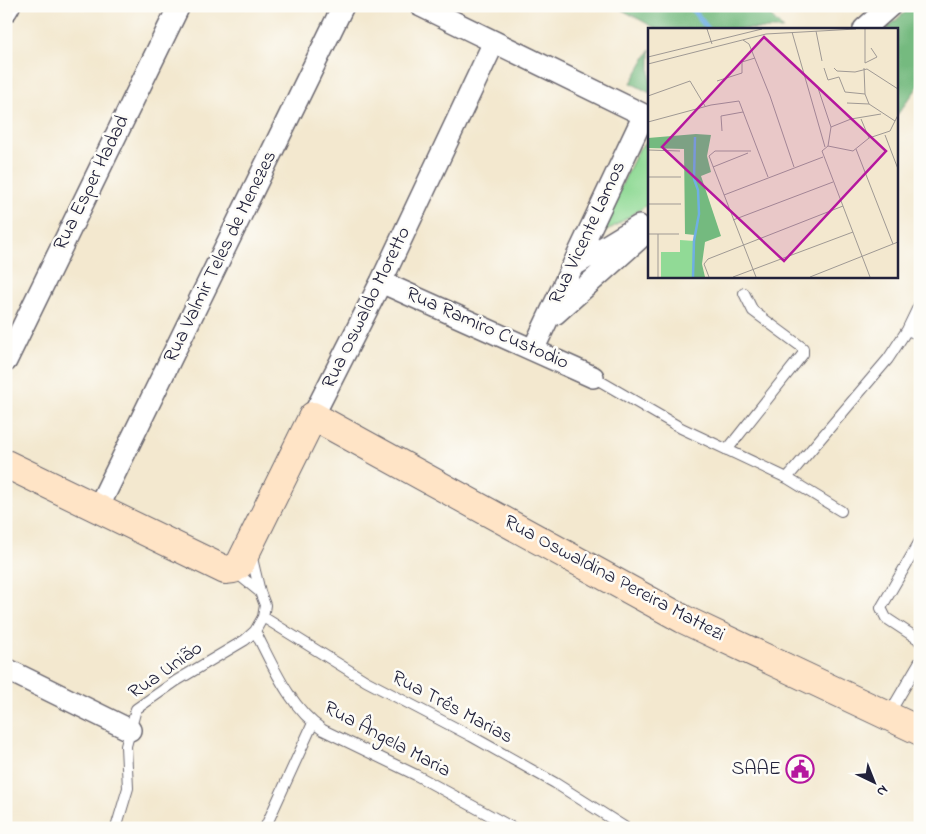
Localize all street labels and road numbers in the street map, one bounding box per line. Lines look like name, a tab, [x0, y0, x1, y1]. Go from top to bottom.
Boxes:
street label: Rua Esper Hadad	[47, 110, 137, 256]
street label: Rua Valmir Teles de Menezes	[157, 146, 285, 368]
street label: Rua Vicente Lamos	[542, 157, 634, 309]
street label: Rua Oswaldo Moretto	[315, 222, 419, 394]
street label: Rua Ramiro Custodio	[401, 280, 573, 378]
street label: Rua Oswaldina Pereira Mattezi	[498, 508, 730, 650]
street label: Rua União	[123, 635, 209, 707]
street label: Rua Três Marias	[386, 664, 518, 752]
street label: Rua Ângela Maria	[318, 694, 456, 787]

